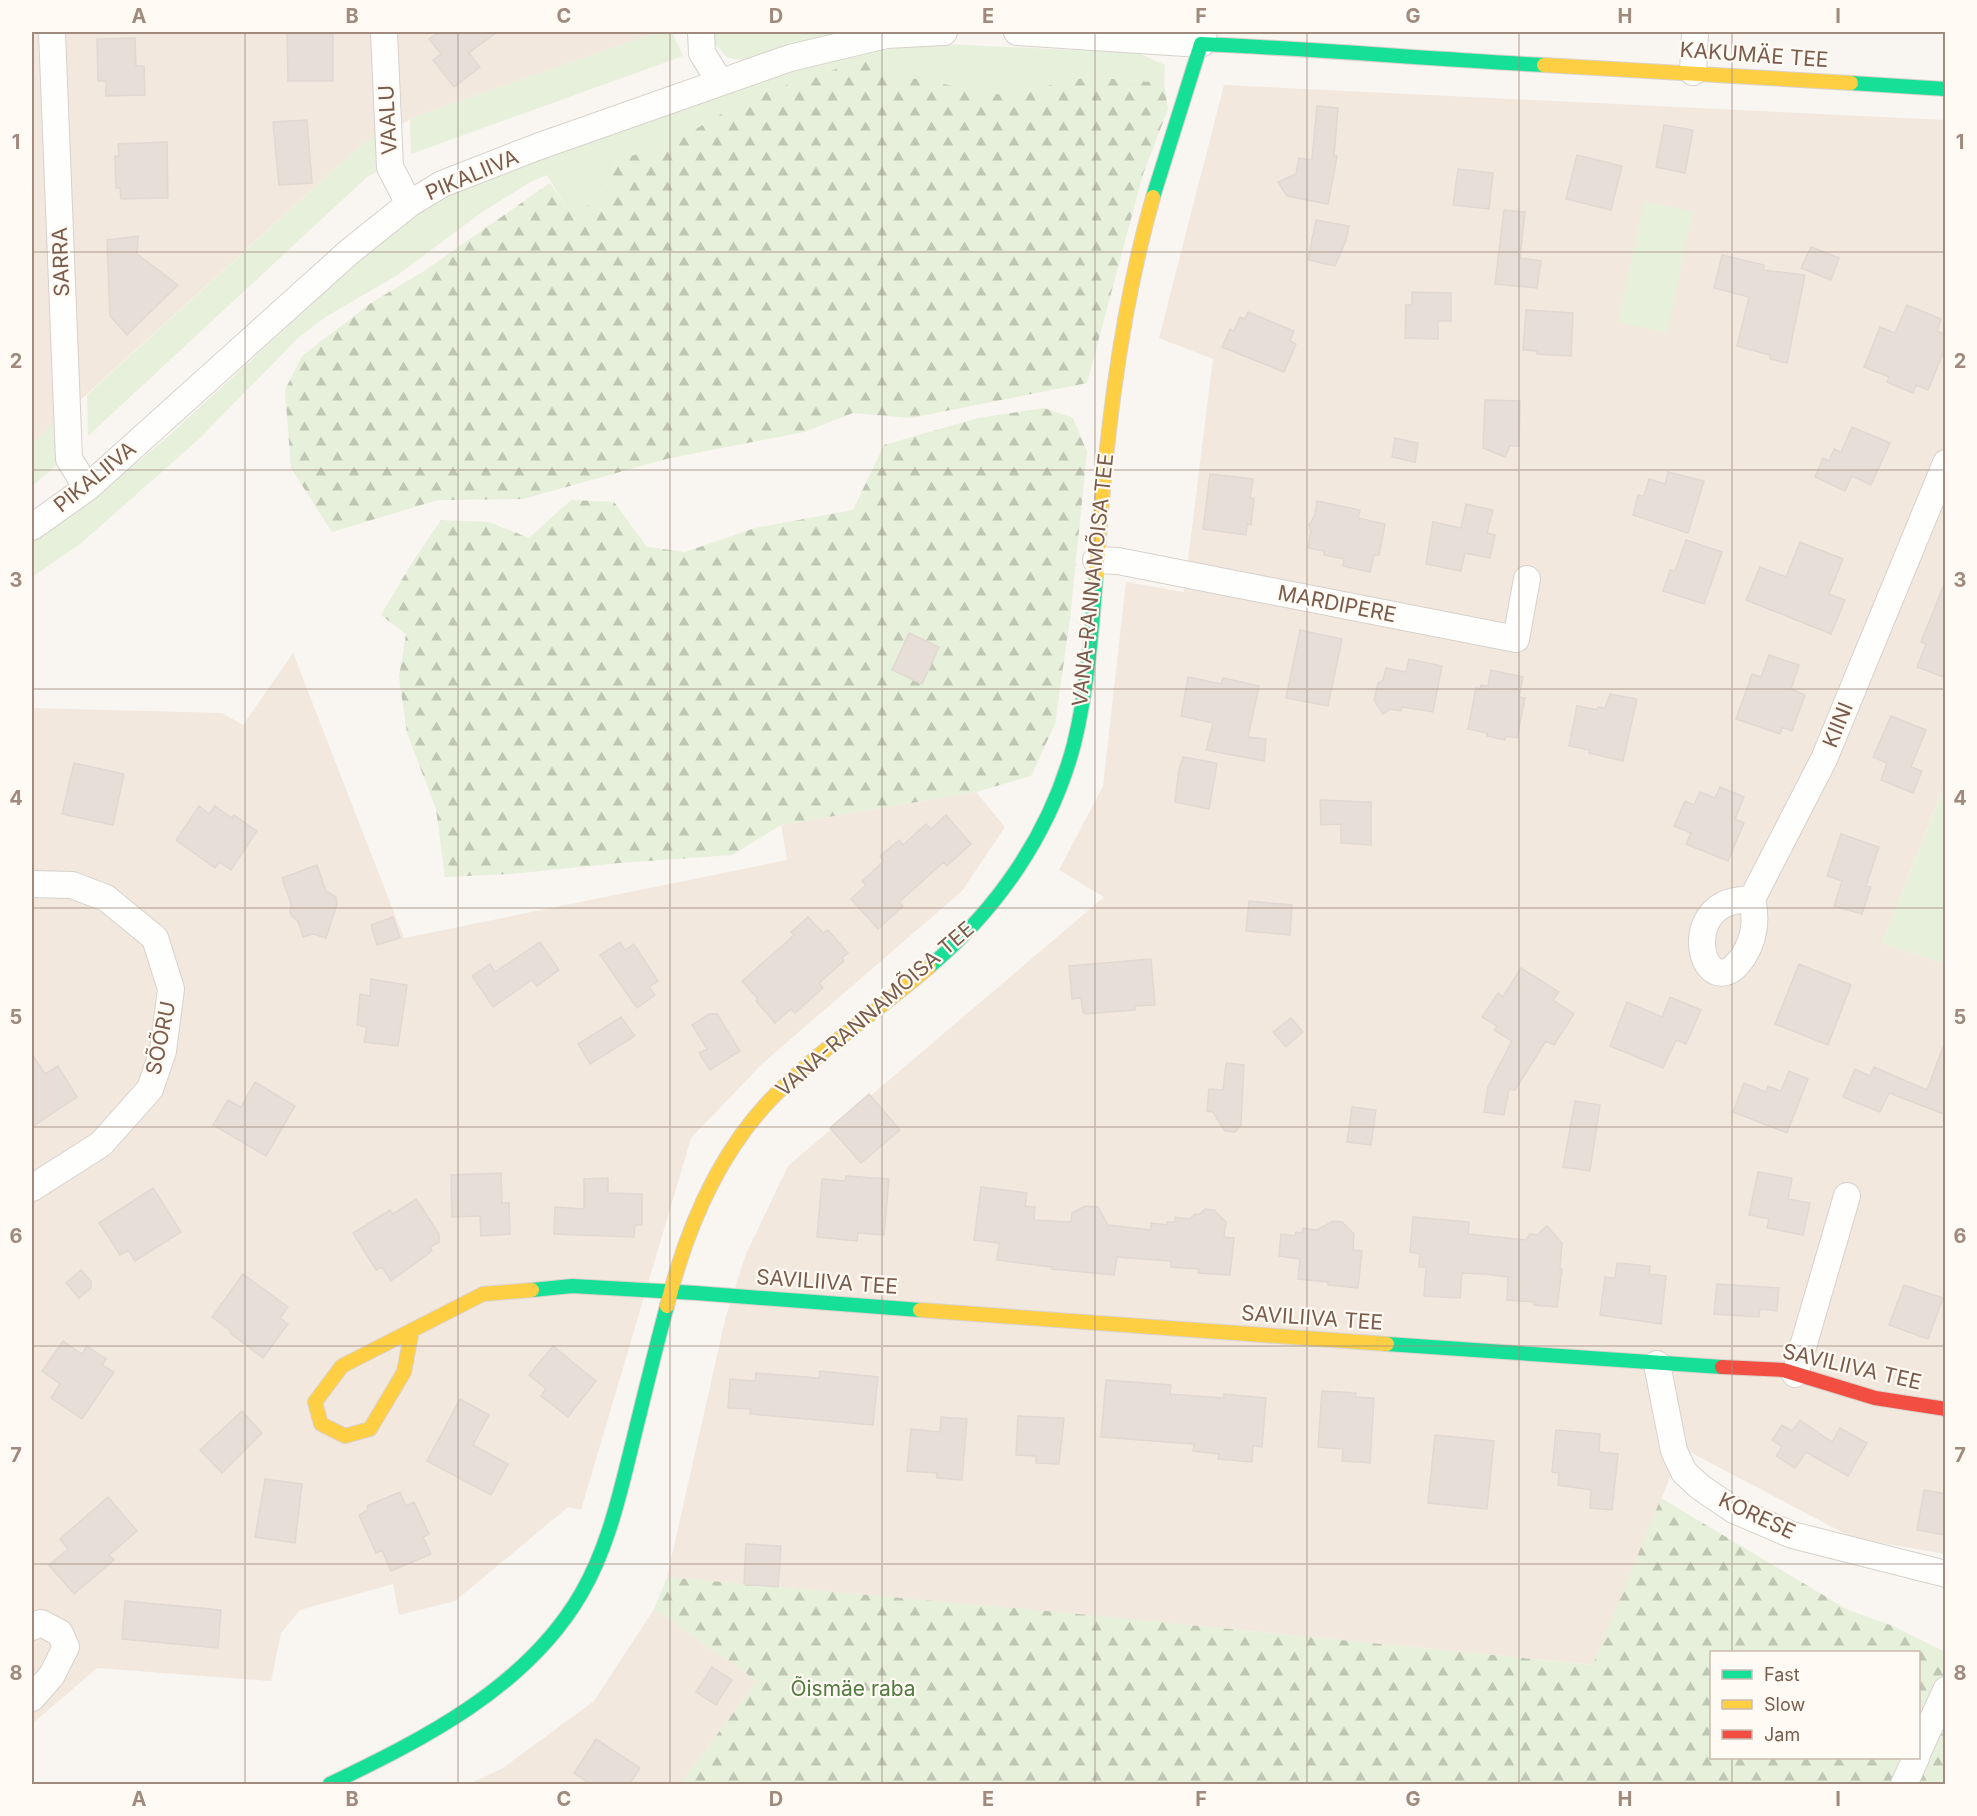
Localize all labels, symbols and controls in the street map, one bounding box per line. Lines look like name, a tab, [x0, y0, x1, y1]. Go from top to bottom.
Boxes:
text: A	[132, 4, 147, 28]
text: B	[345, 4, 359, 28]
text: C	[557, 4, 571, 28]
text: D	[769, 4, 783, 28]
text: E	[982, 4, 994, 28]
text: F	[1195, 4, 1207, 28]
text: G	[1405, 4, 1421, 28]
text: H	[1618, 4, 1632, 28]
text: I	[1835, 4, 1841, 28]
street label: KAKUMÄE TEE	[1679, 36, 1829, 72]
street label: VAALU	[373, 84, 402, 156]
text: 1	[12, 130, 20, 154]
text: 1	[1956, 130, 1964, 154]
street label: PIKALIIVA	[422, 144, 522, 205]
street label: SARRA	[47, 227, 74, 297]
text: 2	[10, 349, 22, 373]
text: 2	[1954, 349, 1966, 373]
street label: PIKALIIVA	[49, 436, 141, 517]
street label: VANA-RANNAMÕISA TEE	[1067, 452, 1118, 708]
text: 3	[10, 568, 22, 592]
text: 3	[1954, 568, 1966, 592]
street label: MARDIPERE	[1276, 580, 1398, 627]
street label: KIINI	[1817, 698, 1858, 751]
text: 4	[9, 786, 23, 810]
text: 4	[1953, 786, 1967, 810]
street label: VANA-RANNAMÕISA TEE	[771, 916, 979, 1101]
street label: SÕÕRU	[141, 999, 181, 1077]
text: 5	[10, 1005, 22, 1029]
text: 5	[1954, 1005, 1966, 1029]
text: 6	[10, 1224, 23, 1248]
text: 6	[1954, 1224, 1967, 1248]
street label: SAVILIIVA TEE	[755, 1264, 899, 1299]
street label: SAVILIIVA TEE	[1240, 1300, 1384, 1335]
street label: SAVILIIVA TEE	[1780, 1338, 1924, 1395]
text: 7	[10, 1443, 22, 1467]
text: 7	[1954, 1443, 1966, 1467]
street label: KORESE	[1715, 1487, 1800, 1544]
legend	[1710, 1651, 1920, 1759]
text: 8	[9, 1661, 23, 1685]
text: 8	[1953, 1661, 1967, 1685]
text: Fast	[1764, 1664, 1800, 1685]
park label: Õismäe raba	[790, 1676, 916, 1701]
text: Slow	[1764, 1694, 1805, 1715]
text: Jam	[1764, 1724, 1800, 1745]
text: A	[132, 1787, 147, 1811]
text: B	[345, 1787, 359, 1811]
text: C	[557, 1787, 571, 1811]
text: D	[769, 1787, 783, 1811]
text: E	[982, 1787, 994, 1811]
text: F	[1195, 1787, 1207, 1811]
text: G	[1405, 1787, 1421, 1811]
text: H	[1618, 1787, 1632, 1811]
text: I	[1835, 1787, 1841, 1811]

